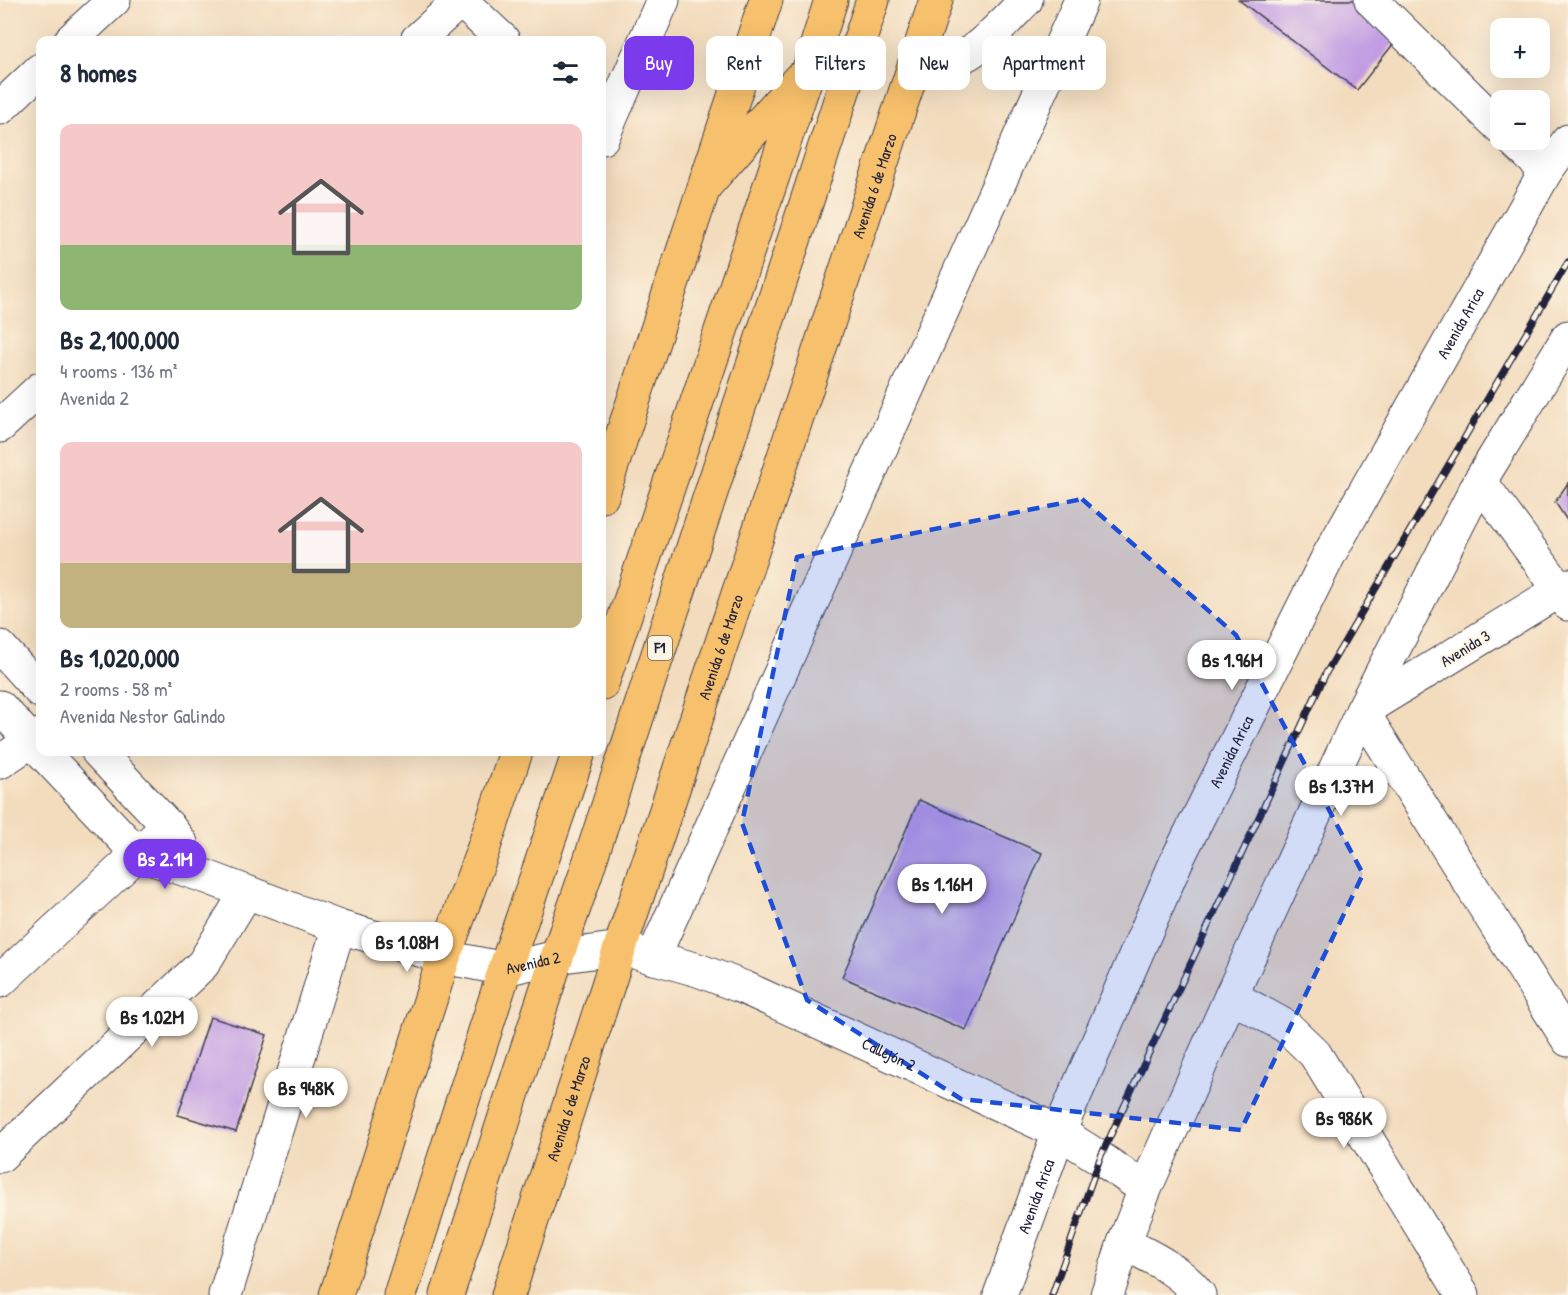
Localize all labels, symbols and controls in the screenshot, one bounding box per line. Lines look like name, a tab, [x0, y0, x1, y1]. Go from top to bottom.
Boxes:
map controls	[1490, 18, 1550, 150]
button: +	[1490, 18, 1550, 78]
chip: Buy	[624, 36, 694, 90]
chip: Rent	[706, 36, 783, 90]
chip: Filters	[795, 36, 886, 90]
chip: New	[898, 36, 970, 90]
chip: Apartment	[982, 36, 1106, 90]
text: 8 homes	[60, 55, 137, 90]
icon: filters	[549, 56, 582, 89]
button: −	[1490, 90, 1550, 150]
street label: Avenida 6 de Marzo	[846, 130, 902, 241]
icon: home	[267, 163, 375, 271]
street label: Avenida Arica	[1431, 284, 1489, 362]
text: Bs 2,100,000	[60, 322, 180, 357]
text: 4 rooms · 136 m²	[60, 357, 177, 384]
text: Avenida 2	[60, 384, 129, 411]
icon: home	[267, 481, 375, 589]
street label: Avenida 6 de Marzo	[693, 591, 748, 702]
street label: Avenida 3	[1436, 624, 1494, 672]
road number: F1	[648, 636, 672, 660]
text: Bs 1,020,000	[60, 640, 180, 675]
pin: Bs 1.96M	[1170, 640, 1294, 691]
text: Bs 1.96M	[1201, 646, 1263, 673]
text: 2 rooms · 58 m²	[60, 675, 172, 702]
text: Avenida Nestor Galindo	[60, 702, 225, 729]
street label: Avenida Arica	[1204, 712, 1258, 791]
pin: Bs 1.37M	[1279, 766, 1403, 817]
text: Bs 1.37M	[1309, 772, 1373, 799]
pin: Bs 2.1M	[110, 839, 220, 890]
text: Bs 2.1M	[137, 845, 193, 872]
pin: Bs 1.16M	[880, 864, 1004, 915]
text: Bs 1.16M	[911, 870, 973, 897]
pin: Bs 1.08M	[345, 922, 469, 973]
text: Bs 1.08M	[375, 928, 439, 955]
street label: Avenida 2	[504, 946, 563, 979]
pin: Bs 1.02M	[90, 997, 214, 1048]
text: Bs 1.02M	[120, 1003, 184, 1030]
street label: Callejón 2	[858, 1032, 920, 1076]
street label: Avenida 6 de Marzo	[541, 1053, 596, 1164]
pin: Bs 948K	[251, 1068, 361, 1119]
text: Bs 948K	[278, 1074, 334, 1101]
pin: Bs 986K	[1289, 1098, 1399, 1149]
text: Bs 986K	[1316, 1104, 1372, 1131]
street label: Avenida Arica	[1012, 1156, 1059, 1237]

